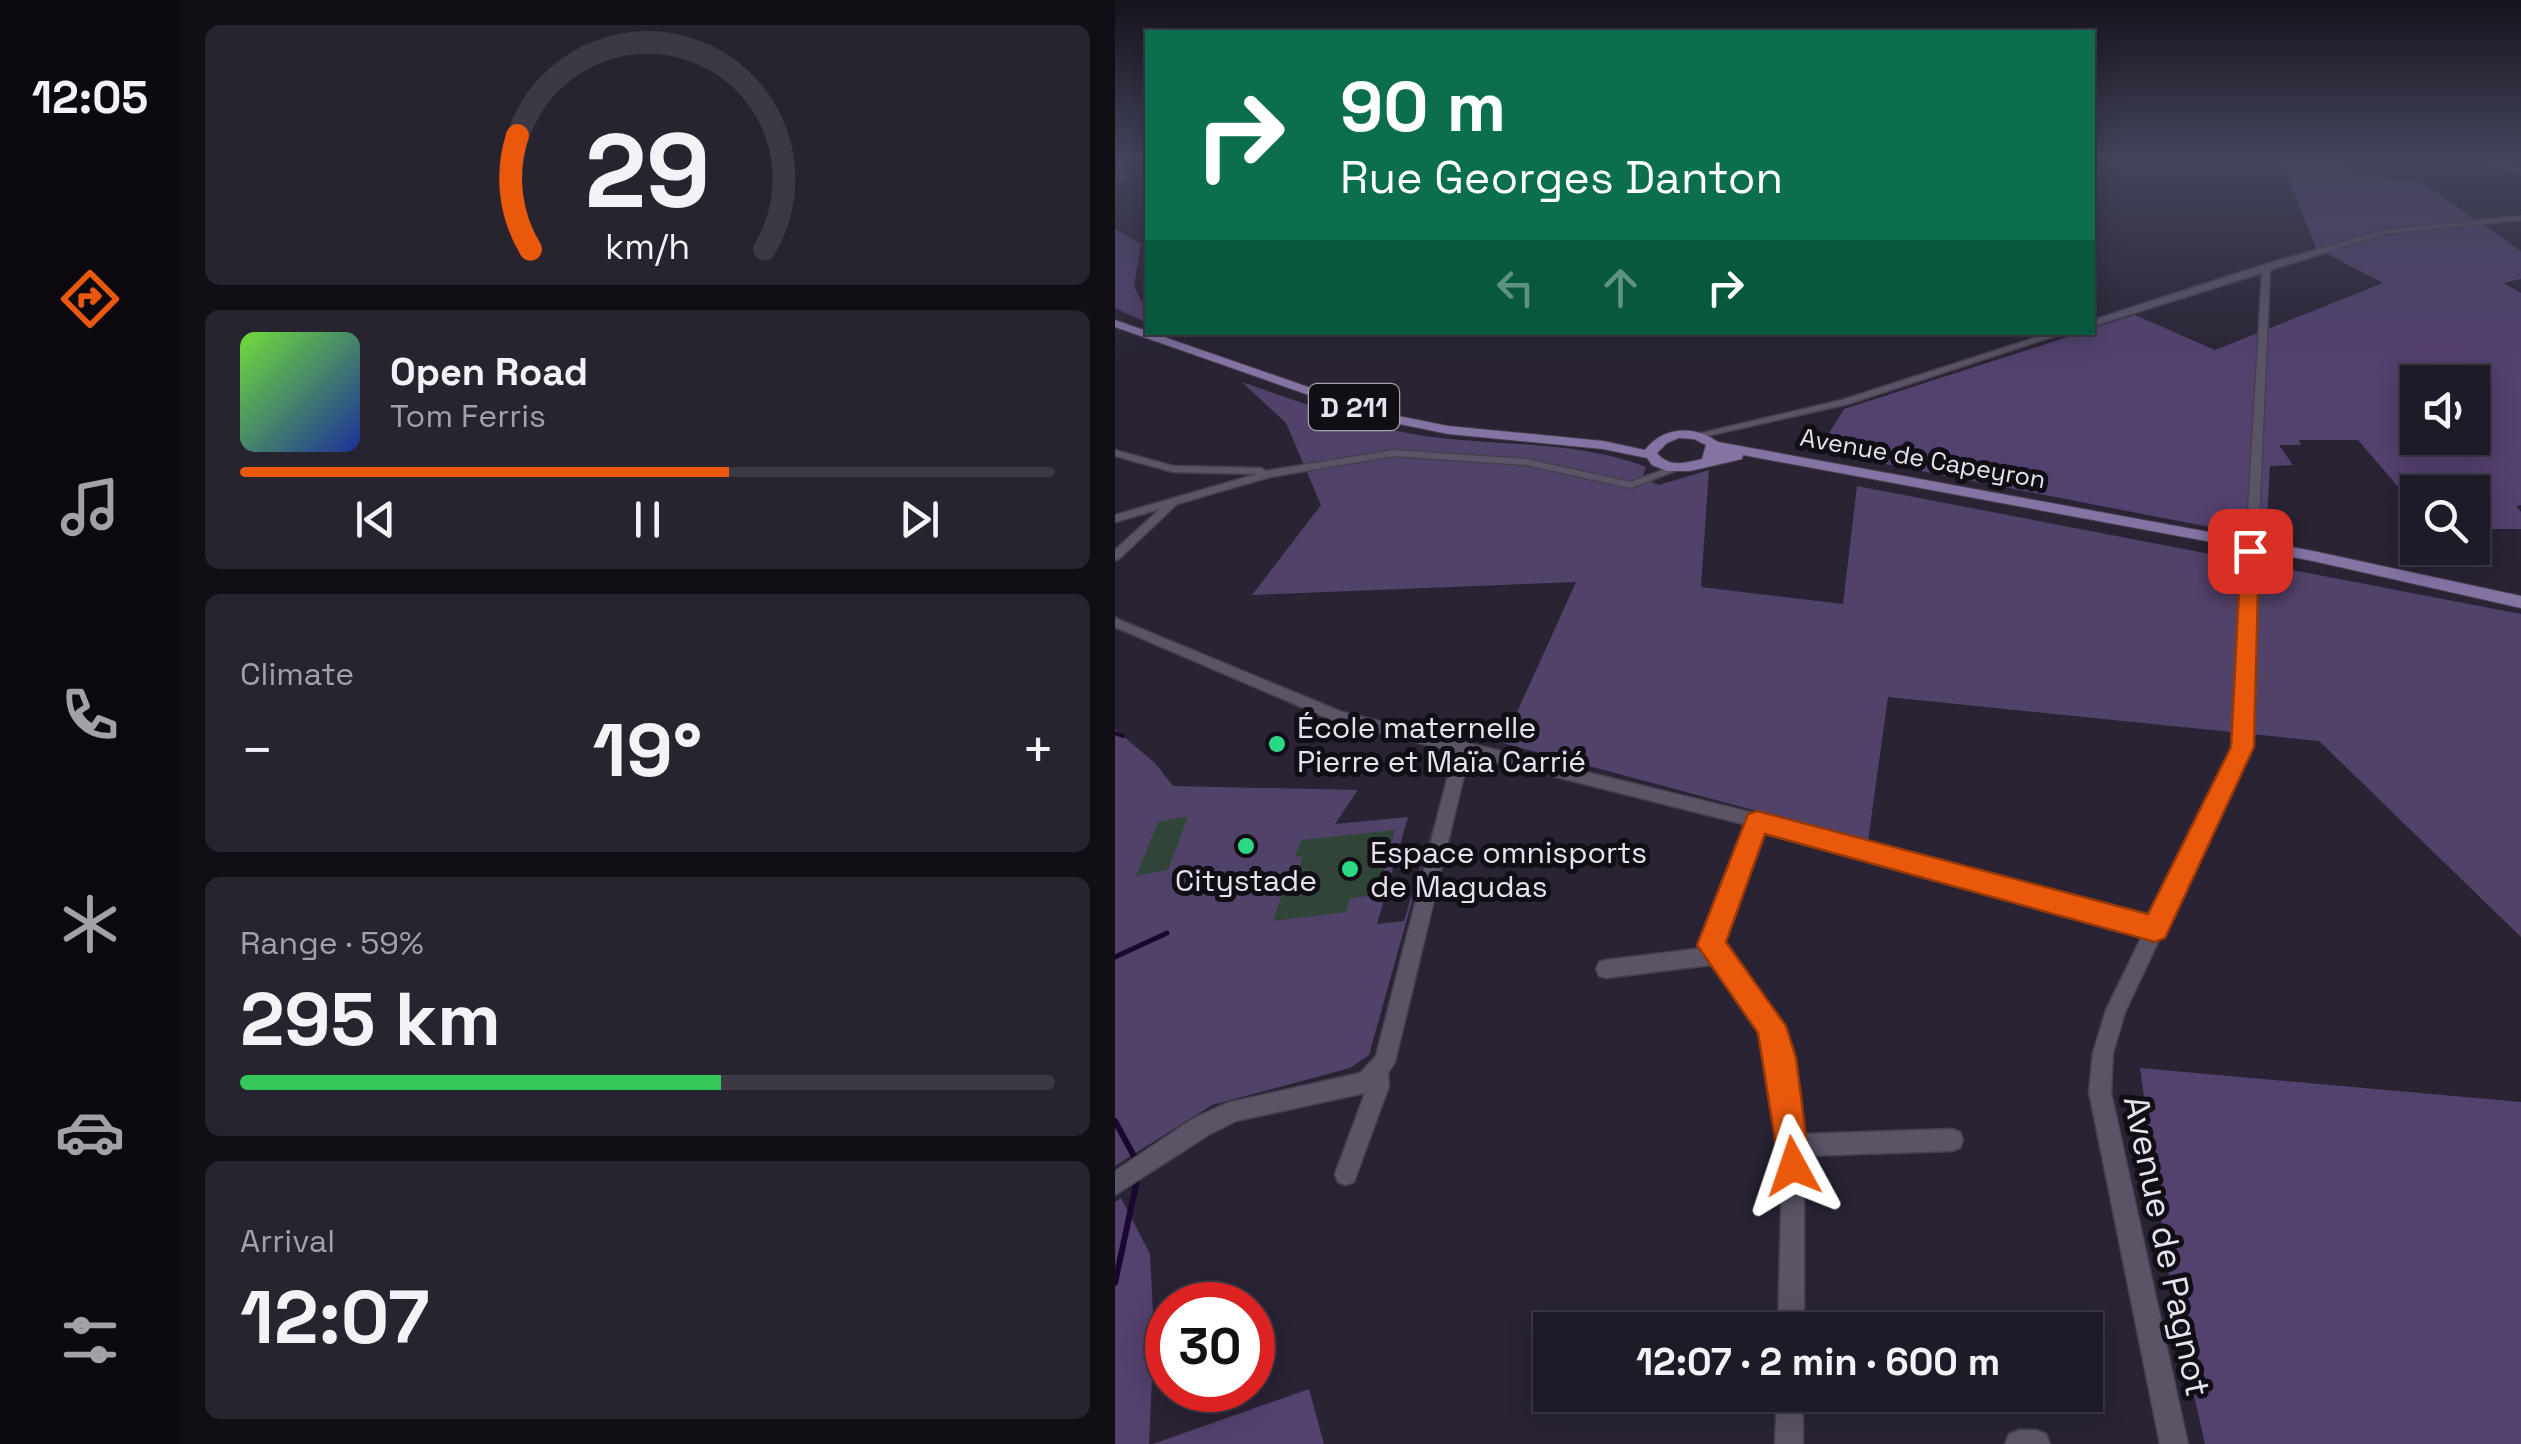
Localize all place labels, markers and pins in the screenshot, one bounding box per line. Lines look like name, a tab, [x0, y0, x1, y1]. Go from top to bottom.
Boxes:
pin	[2208, 509, 2293, 594]
place label: École maternelle Pierre et Maïa Carrié	[1297, 708, 1586, 781]
marker: École maternelle Pierre et Maïa Carrié	[1266, 733, 1288, 755]
place label: Espace omnisports de Magudas	[1370, 833, 1647, 906]
marker: Citystade	[1235, 835, 1257, 857]
marker: Espace omnisports de Magudas	[1339, 858, 1361, 880]
place label: Citystade	[1175, 861, 1317, 900]

